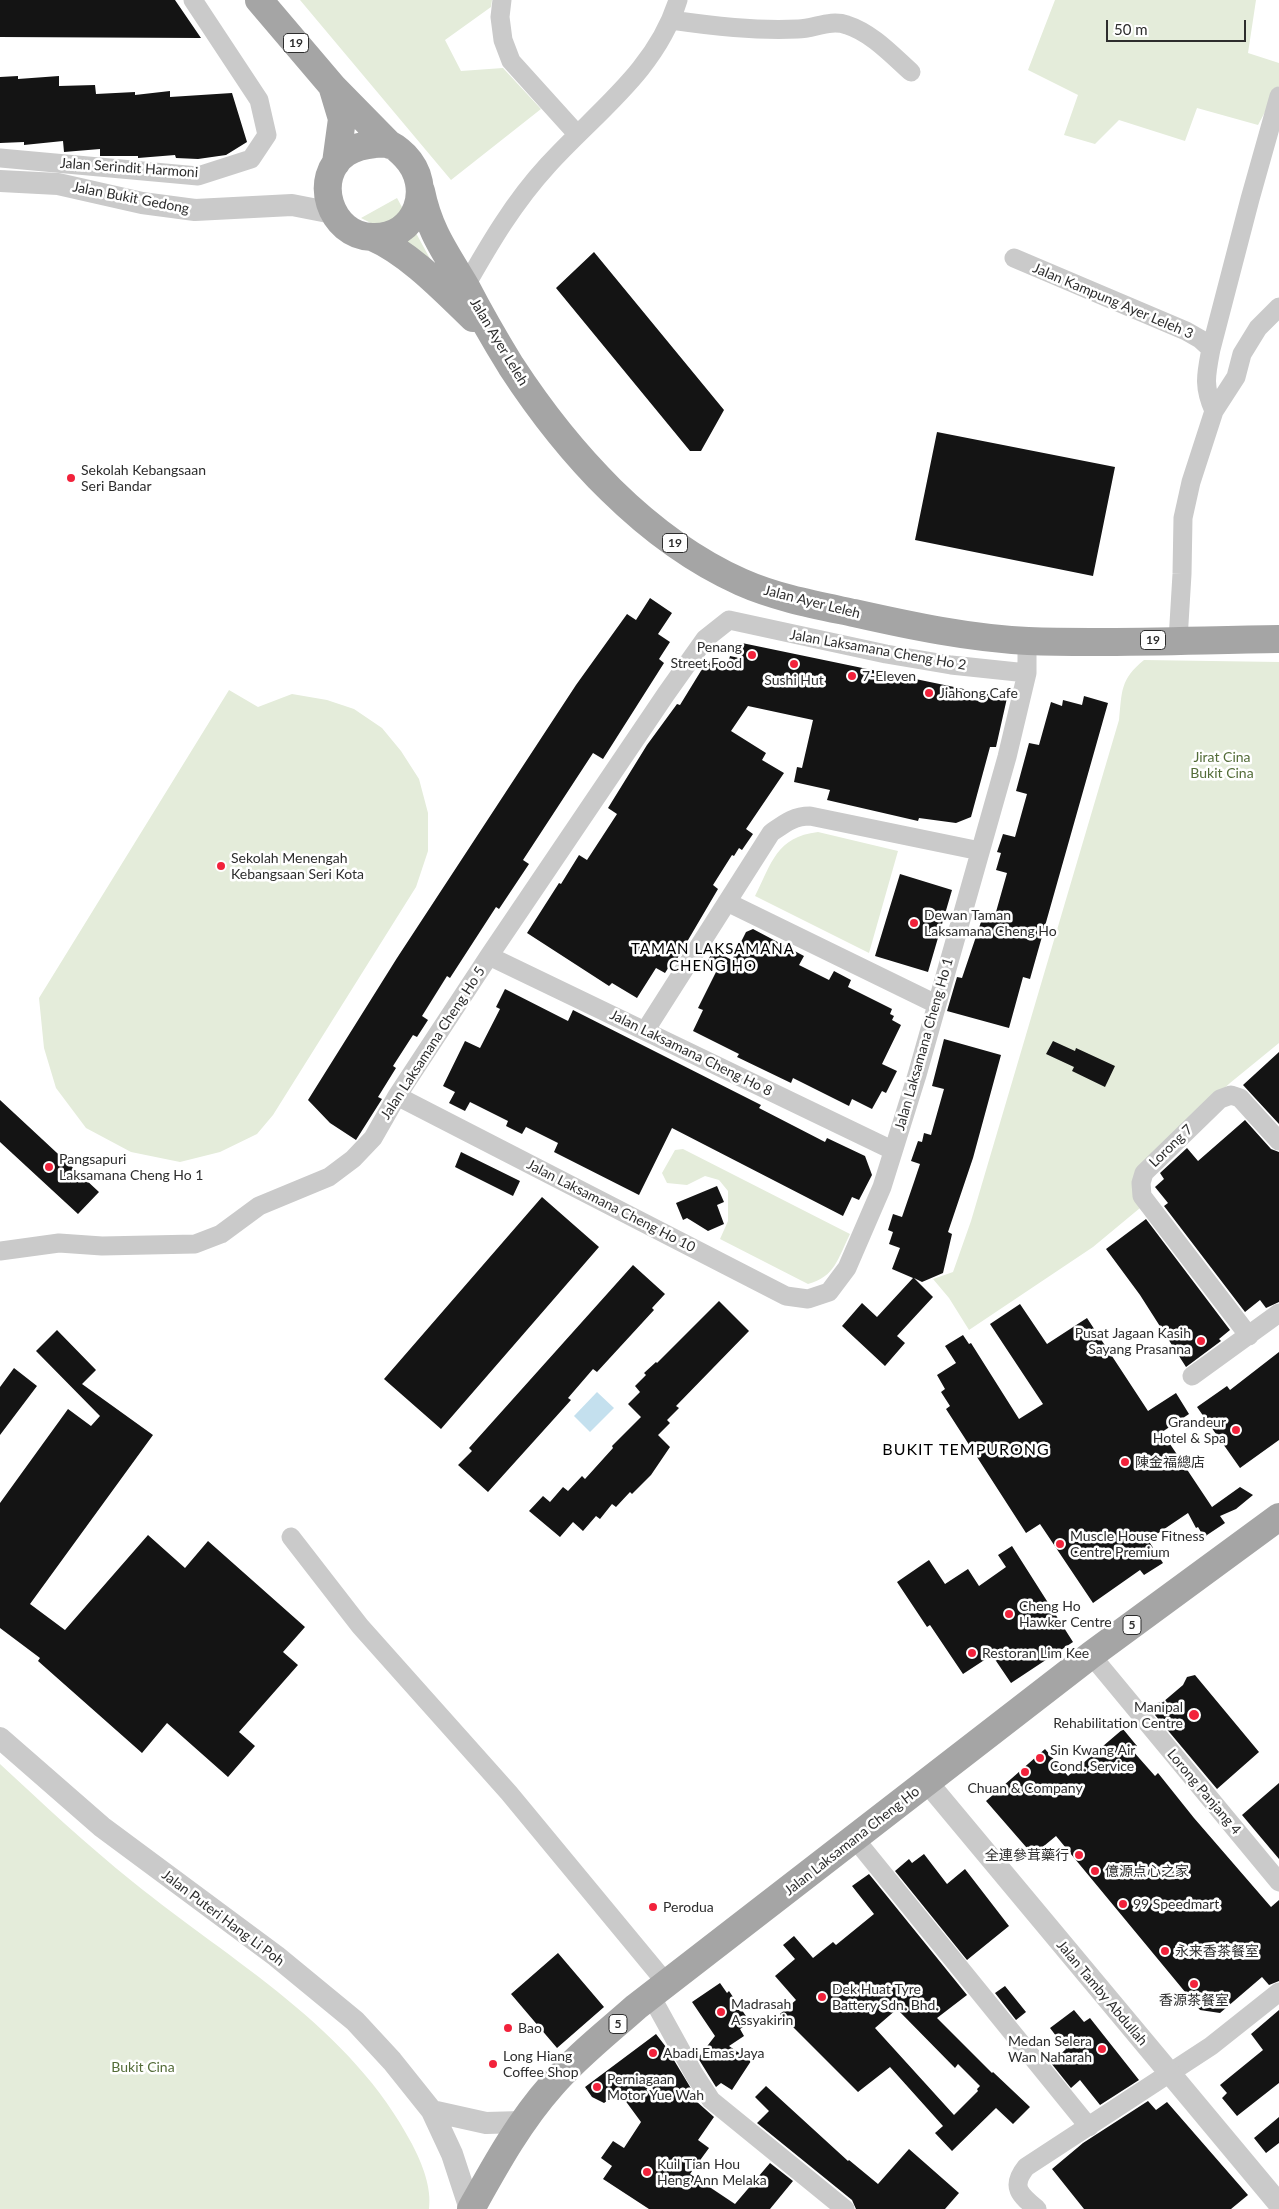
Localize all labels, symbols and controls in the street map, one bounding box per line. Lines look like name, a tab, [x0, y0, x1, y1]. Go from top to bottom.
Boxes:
scale bar	[1109, 10, 1249, 42]
text: 50 m	[1114, 20, 1148, 38]
road number: 19	[284, 34, 308, 52]
street label: Jalan Serindit Harmoni	[59, 155, 199, 181]
street label: Jalan Bukit Gedong	[71, 178, 191, 218]
street label: Jalan Kampung Ayer Leleh 3	[1030, 260, 1196, 342]
street label: Jalan Ayer Leleh	[466, 295, 532, 389]
place label: Sekolah Kebangsaan Seri Bandar	[81, 462, 206, 494]
marker: Sekolah Kebangsaan Seri Bandar	[65, 472, 77, 484]
road number: 19	[662, 534, 688, 552]
street label: Jalan Ayer Leleh	[762, 582, 862, 622]
street label: Jalan Laksamana Cheng Ho 2	[789, 626, 967, 674]
road number: 19	[1140, 630, 1166, 650]
place label: Penang Street Food	[671, 639, 742, 672]
marker: Penang Street Food	[746, 649, 758, 661]
marker: Sushi Hut	[788, 658, 800, 670]
place label: 7-Eleven	[862, 668, 916, 684]
marker: 7-Eleven	[846, 670, 858, 682]
place label: Sushi Hut	[764, 672, 824, 688]
place label: Jiahong Cafe	[939, 685, 1018, 701]
marker: Jiahong Cafe	[923, 687, 935, 699]
park label: Jirat Cina Bukit Cina	[1190, 749, 1254, 782]
place label: Sekolah Menengah Kebangsaan Seri Kota	[231, 850, 364, 882]
marker: Sekolah Menengah Kebangsaan Seri Kota	[215, 860, 227, 872]
place label: Dewan Taman Laksamana Cheng Ho	[924, 907, 1057, 940]
marker: Dewan Taman Laksamana Cheng Ho	[908, 917, 920, 929]
district label: TAMAN LAKSAMANA CHENG HO	[629, 940, 797, 975]
street label: Jalan Laksamana Cheng Ho 1	[891, 956, 957, 1132]
street label: Jalan Laksamana Cheng Ho 5	[377, 963, 489, 1123]
street label: Jalan Laksamana Cheng Ho 8	[607, 1006, 775, 1100]
street label: Lorong 7	[1146, 1121, 1196, 1171]
place label: Pangsapuri Laksamana Cheng Ho 1	[59, 1151, 203, 1184]
street label: Jalan Laksamana Cheng Ho 10	[524, 1156, 698, 1256]
marker: Pangsapuri Laksamana Cheng Ho 1	[43, 1161, 55, 1173]
place label: Pusat Jagaan Kasih Sayang Prasanna	[1075, 1325, 1191, 1358]
marker: Pusat Jagaan Kasih Sayang Prasanna	[1195, 1335, 1207, 1347]
place label: Grandeur Hotel & Spa	[1153, 1414, 1226, 1446]
marker: Grandeur Hotel & Spa	[1230, 1424, 1242, 1436]
district label: BUKIT TEMPURONG	[880, 1440, 1052, 1460]
place label: 陳金福總店	[1135, 1454, 1205, 1470]
marker: 陳金福總店	[1119, 1456, 1131, 1468]
place label: Muscle House Fitness Centre Premium	[1070, 1528, 1205, 1560]
marker: Muscle House Fitness Centre Premium	[1054, 1538, 1066, 1550]
place label: Cheng Ho Hawker Centre	[1019, 1598, 1112, 1630]
marker: Cheng Ho Hawker Centre	[1003, 1608, 1015, 1620]
road number: 5	[1123, 1616, 1141, 1634]
place label: Restoran Lim Kee	[982, 1645, 1089, 1661]
marker: Restoran Lim Kee	[966, 1647, 978, 1659]
place label: Manipal Rehabilitation Centre	[1053, 1699, 1183, 1731]
marker: Manipal Rehabilitation Centre	[1187, 1708, 1201, 1722]
place label: Sin Kwang Air Cond. Service	[1050, 1742, 1135, 1774]
street label: Lorong Panjang 4	[1163, 1746, 1245, 1838]
marker: Sin Kwang Air Cond. Service	[1034, 1752, 1046, 1764]
marker: Chuan & Company	[1019, 1766, 1031, 1778]
place label: Chuan & Company	[967, 1780, 1083, 1796]
street label: Jalan Laksamana Cheng Ho	[781, 1783, 923, 1899]
place label: 全連參茸藥行	[985, 1847, 1069, 1863]
marker: 全連參茸藥行	[1073, 1849, 1085, 1861]
place label: 億源点心之家	[1105, 1863, 1189, 1879]
marker: 億源点心之家	[1089, 1865, 1101, 1877]
street label: Jalan Puteri Hang Li Poh	[159, 1867, 287, 1969]
place label: 99 Speedmart	[1133, 1896, 1219, 1912]
marker: 99 Speedmart	[1117, 1898, 1129, 1910]
place label: Perodua	[663, 1899, 714, 1915]
marker: Perodua	[647, 1901, 659, 1913]
street label: Jalan Tamby Abdullah	[1053, 1937, 1151, 2049]
place label: 永来香茶餐室	[1175, 1943, 1259, 1959]
marker: 永来香茶餐室	[1159, 1945, 1171, 1957]
marker: 香源茶餐室	[1188, 1978, 1200, 1990]
place label: Dek Huat Tyre Battery Sdn. Bhd.	[832, 1981, 939, 2014]
marker: Dek Huat Tyre Battery Sdn. Bhd.	[816, 1991, 828, 2003]
place label: 香源茶餐室	[1159, 1992, 1229, 2008]
place label: Madrasah Assyakirin	[731, 1996, 793, 2028]
marker: Madrasah Assyakirin	[715, 2006, 727, 2018]
road number: 5	[609, 2015, 627, 2034]
place label: Bao	[518, 2020, 542, 2036]
marker: Bao	[502, 2022, 514, 2034]
place label: Medan Selera Wan Naharah	[1008, 2033, 1092, 2066]
marker: Medan Selera Wan Naharah	[1096, 2043, 1108, 2055]
place label: Abadi Emas Jaya	[663, 2045, 764, 2061]
marker: Abadi Emas Jaya	[647, 2047, 659, 2059]
place label: Long Hiang Coffee Shop	[503, 2048, 579, 2080]
marker: Long Hiang Coffee Shop	[487, 2058, 499, 2070]
park label: Bukit Cina	[111, 2059, 175, 2075]
place label: Perniagaan Motor Yue Wah	[607, 2071, 704, 2104]
marker: Perniagaan Motor Yue Wah	[591, 2081, 603, 2093]
place label: Kuil Tian Hou Heng Ann Melaka	[657, 2156, 767, 2188]
marker: Kuil Tian Hou Heng Ann Melaka	[641, 2166, 653, 2178]

